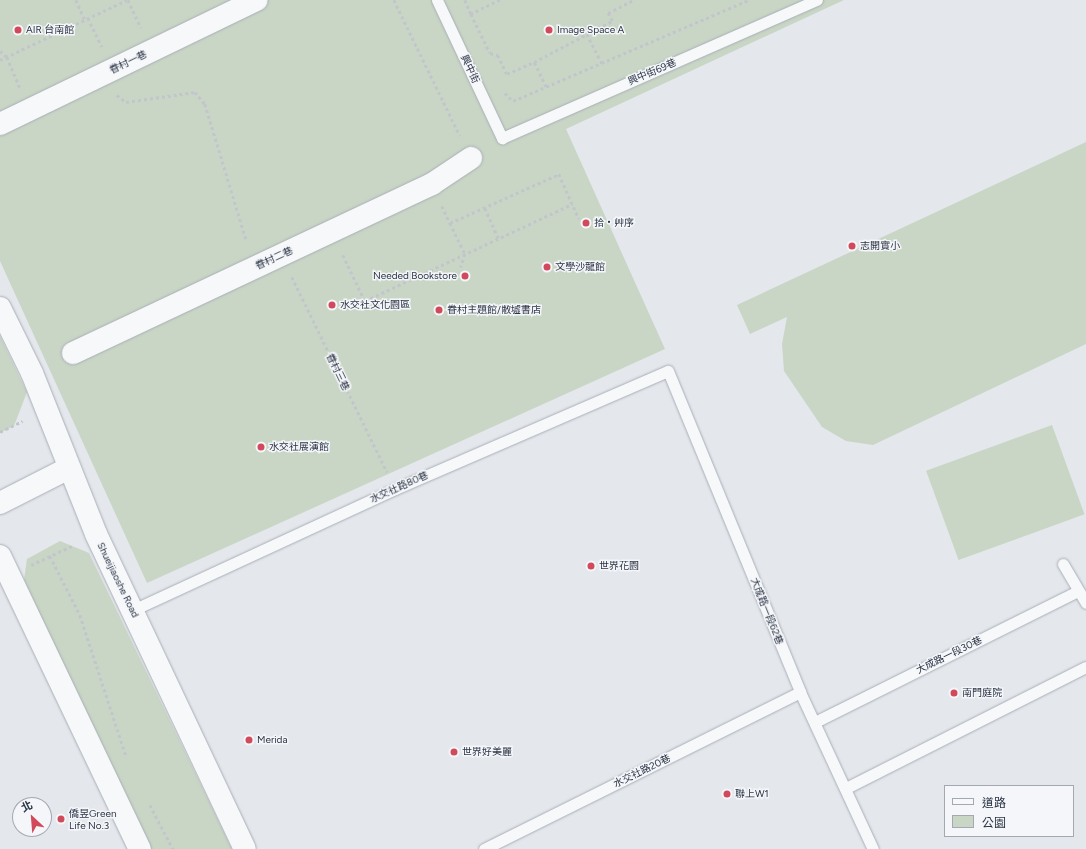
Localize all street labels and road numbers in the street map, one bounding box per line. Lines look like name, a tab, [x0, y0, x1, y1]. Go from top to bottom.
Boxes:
street label: 眷村一巷	[107, 48, 149, 76]
street label: 興中街	[458, 53, 482, 85]
street label: 興中街69巷	[626, 56, 678, 88]
street label: 眷村二巷	[253, 244, 295, 272]
street label: 眷村三巷	[324, 351, 352, 393]
street label: 水交社路80巷	[368, 469, 430, 505]
street label: Shueijiaoshe Road	[95, 540, 141, 620]
street label: 大成路一段62巷	[748, 576, 786, 646]
street label: 大成路一段30巷	[914, 634, 984, 676]
street label: 水交社路20巷	[612, 752, 672, 790]

